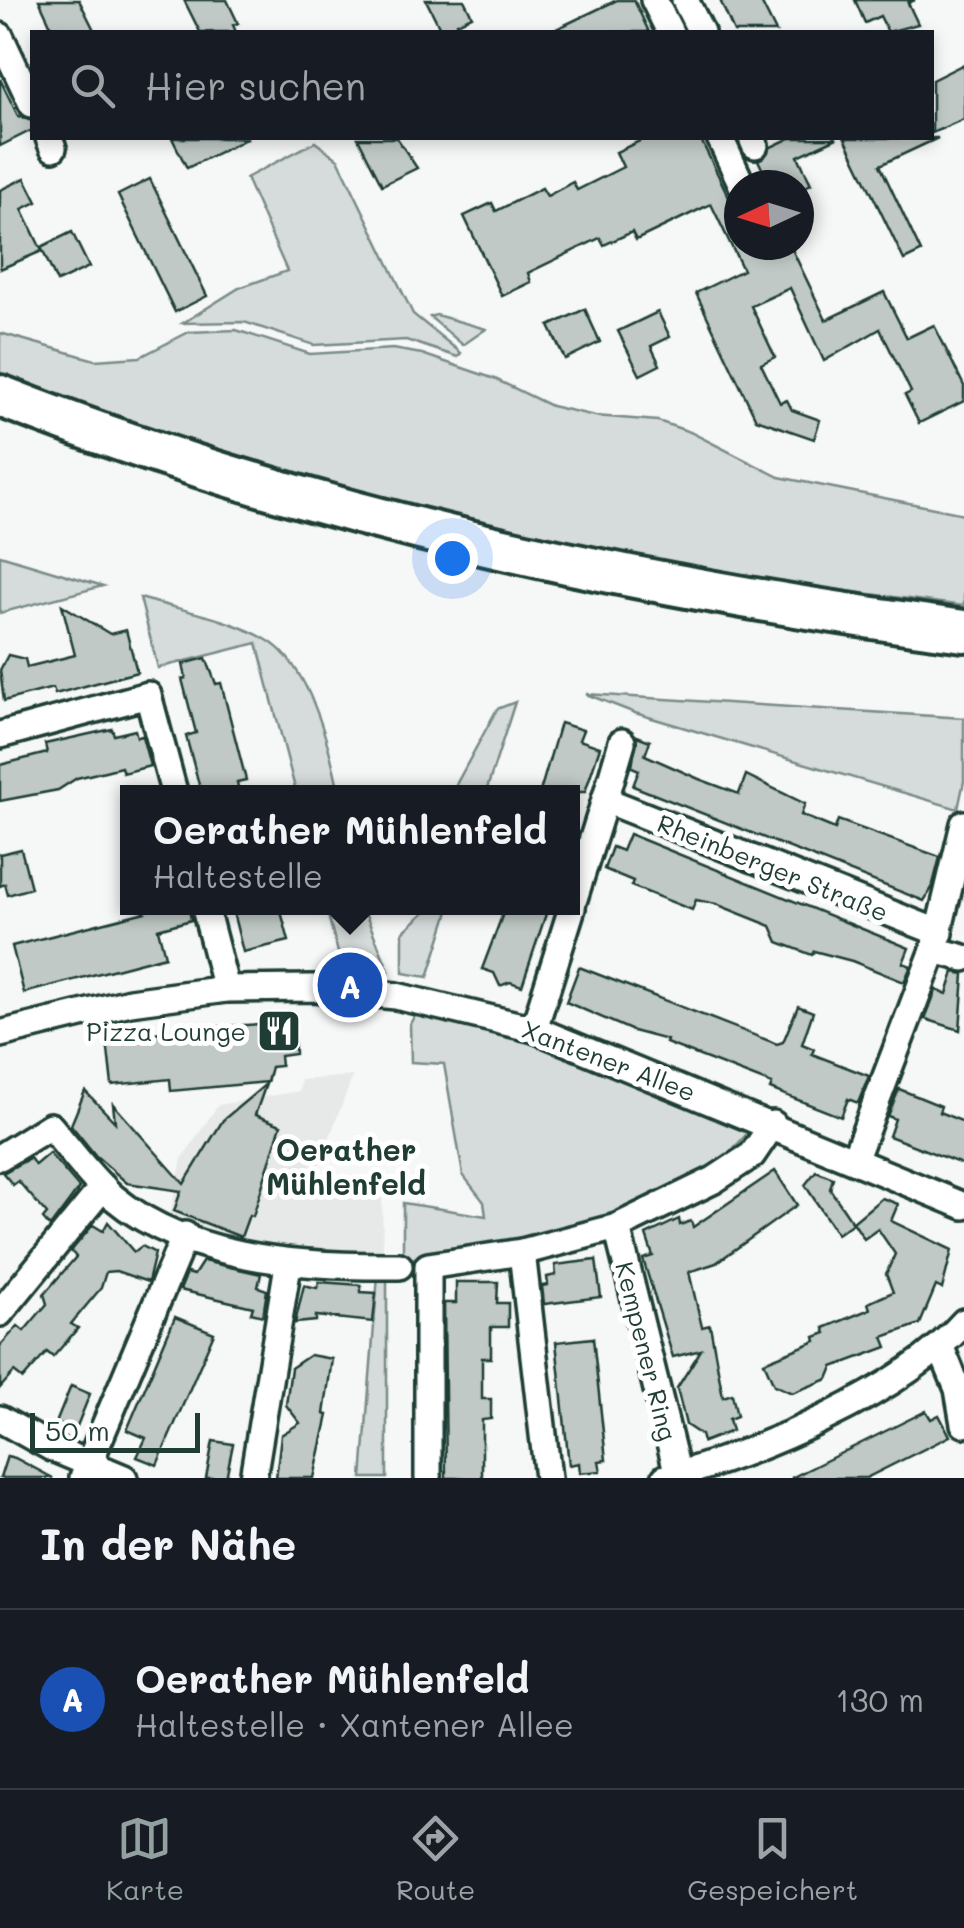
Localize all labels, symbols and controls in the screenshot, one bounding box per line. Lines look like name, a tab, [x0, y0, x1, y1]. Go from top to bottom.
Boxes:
search box	[30, 30, 934, 140]
icon: search	[65, 58, 120, 113]
text: Hier suchen	[145, 60, 366, 110]
north arrow	[724, 170, 814, 260]
your location	[427, 533, 478, 584]
popup	[120, 785, 580, 915]
text: Oerather Mühlenfeld	[153, 804, 547, 854]
street label: Rheinberger Straße	[653, 806, 893, 928]
text: Haltestelle	[153, 854, 323, 896]
pin: A	[318, 948, 382, 1022]
restaurant icon: Pizza Lounge	[256, 1008, 302, 1054]
street label: Xantener Allee	[518, 1012, 700, 1108]
place label: Pizza Lounge	[86, 1015, 246, 1047]
district label: Oerather Mühlenfeld	[266, 1129, 426, 1203]
street label: Kempener Ring	[609, 1258, 685, 1444]
scale bar	[30, 1408, 200, 1452]
text: 50 m	[45, 1412, 110, 1448]
text: In der Nähe	[40, 1516, 296, 1571]
text: Oerather Mühlenfeld	[135, 1653, 529, 1703]
text: A	[61, 1678, 84, 1720]
text: 130 m	[835, 1678, 924, 1720]
text: Haltestelle · Xantener Allee	[135, 1703, 574, 1745]
tab: Karte	[106, 1811, 184, 1907]
tab: Route	[396, 1811, 475, 1907]
tab: Gespeichert	[687, 1811, 858, 1907]

